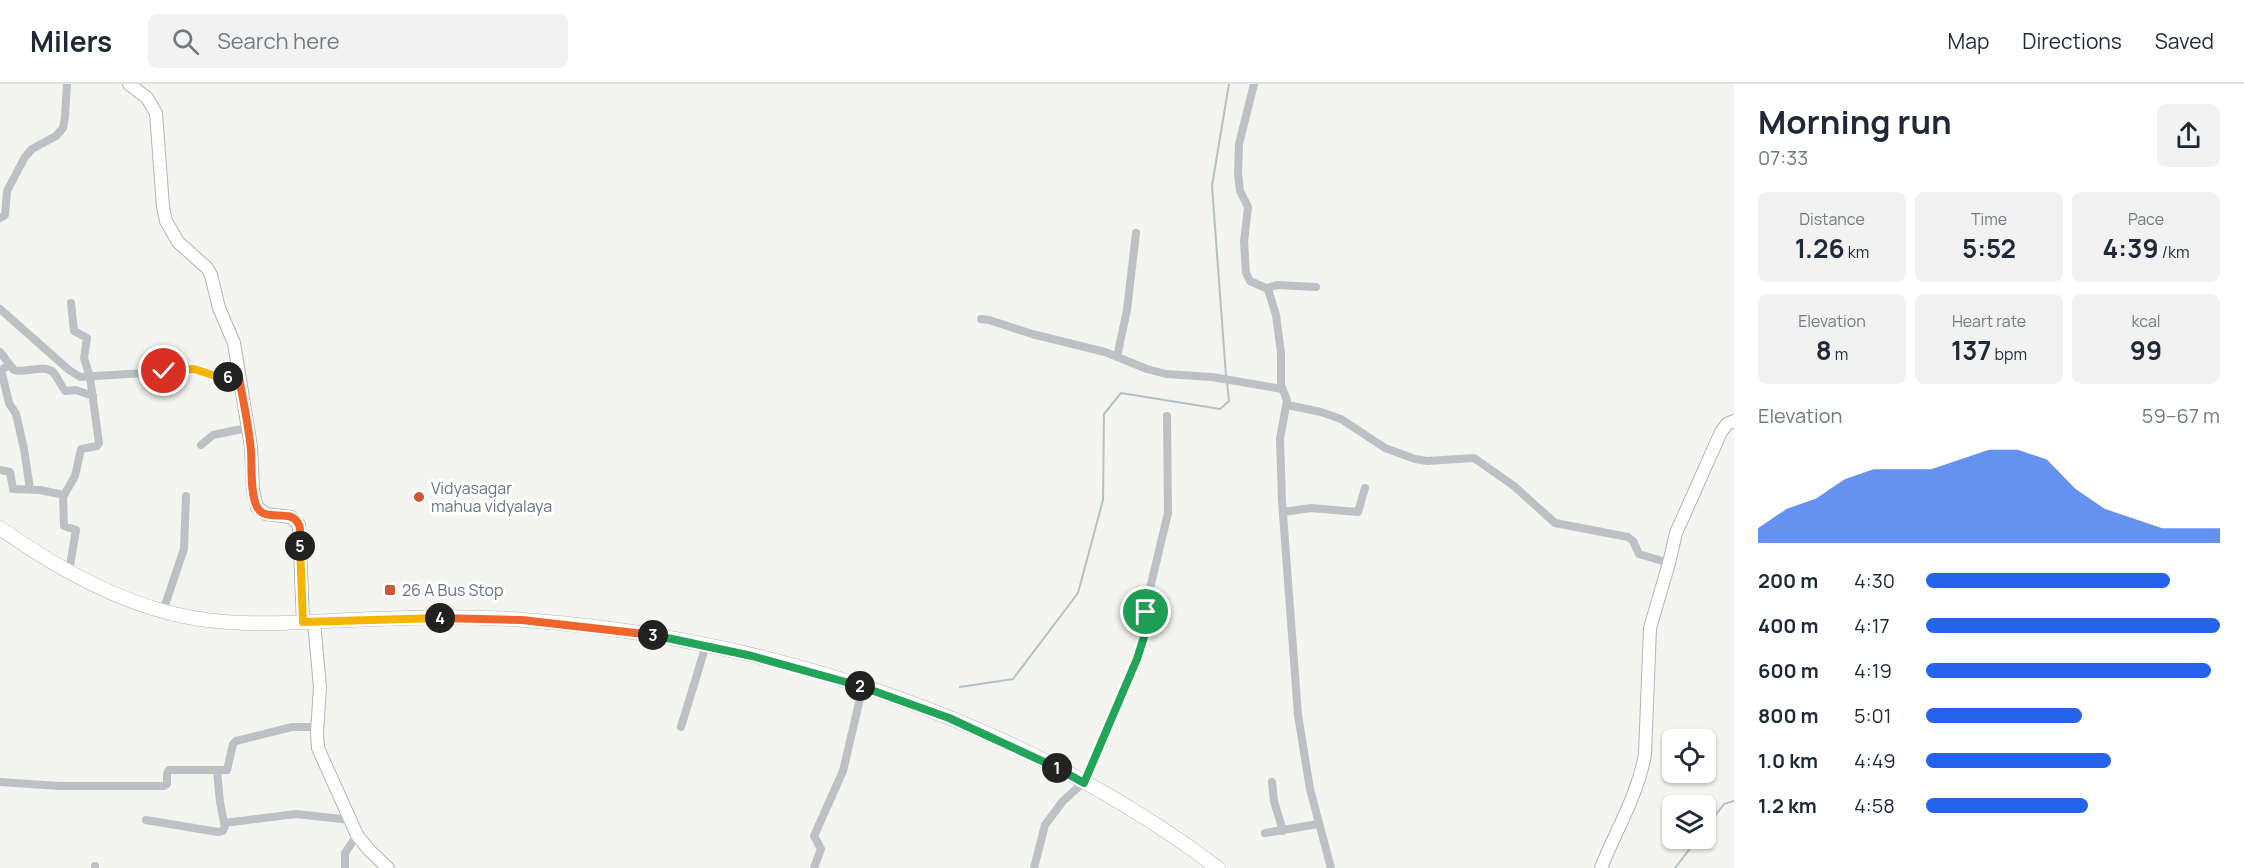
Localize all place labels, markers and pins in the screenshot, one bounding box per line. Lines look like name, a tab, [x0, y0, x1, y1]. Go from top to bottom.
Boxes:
pin	[138, 345, 189, 396]
pin: 6	[213, 362, 243, 392]
place label: Vidyasagar mahua vidyalaya	[431, 477, 552, 517]
marker: Vidyasagar mahua vidyalaya	[412, 490, 426, 504]
pin: 5	[285, 531, 315, 561]
place label: 26 A Bus Stop	[402, 579, 503, 601]
marker: 26 A Bus Stop	[383, 583, 397, 597]
pin	[1120, 586, 1171, 637]
pin: 4	[425, 603, 455, 633]
pin: 3	[638, 620, 668, 650]
pin: 2	[845, 671, 875, 701]
pin: 1	[1042, 753, 1072, 783]

